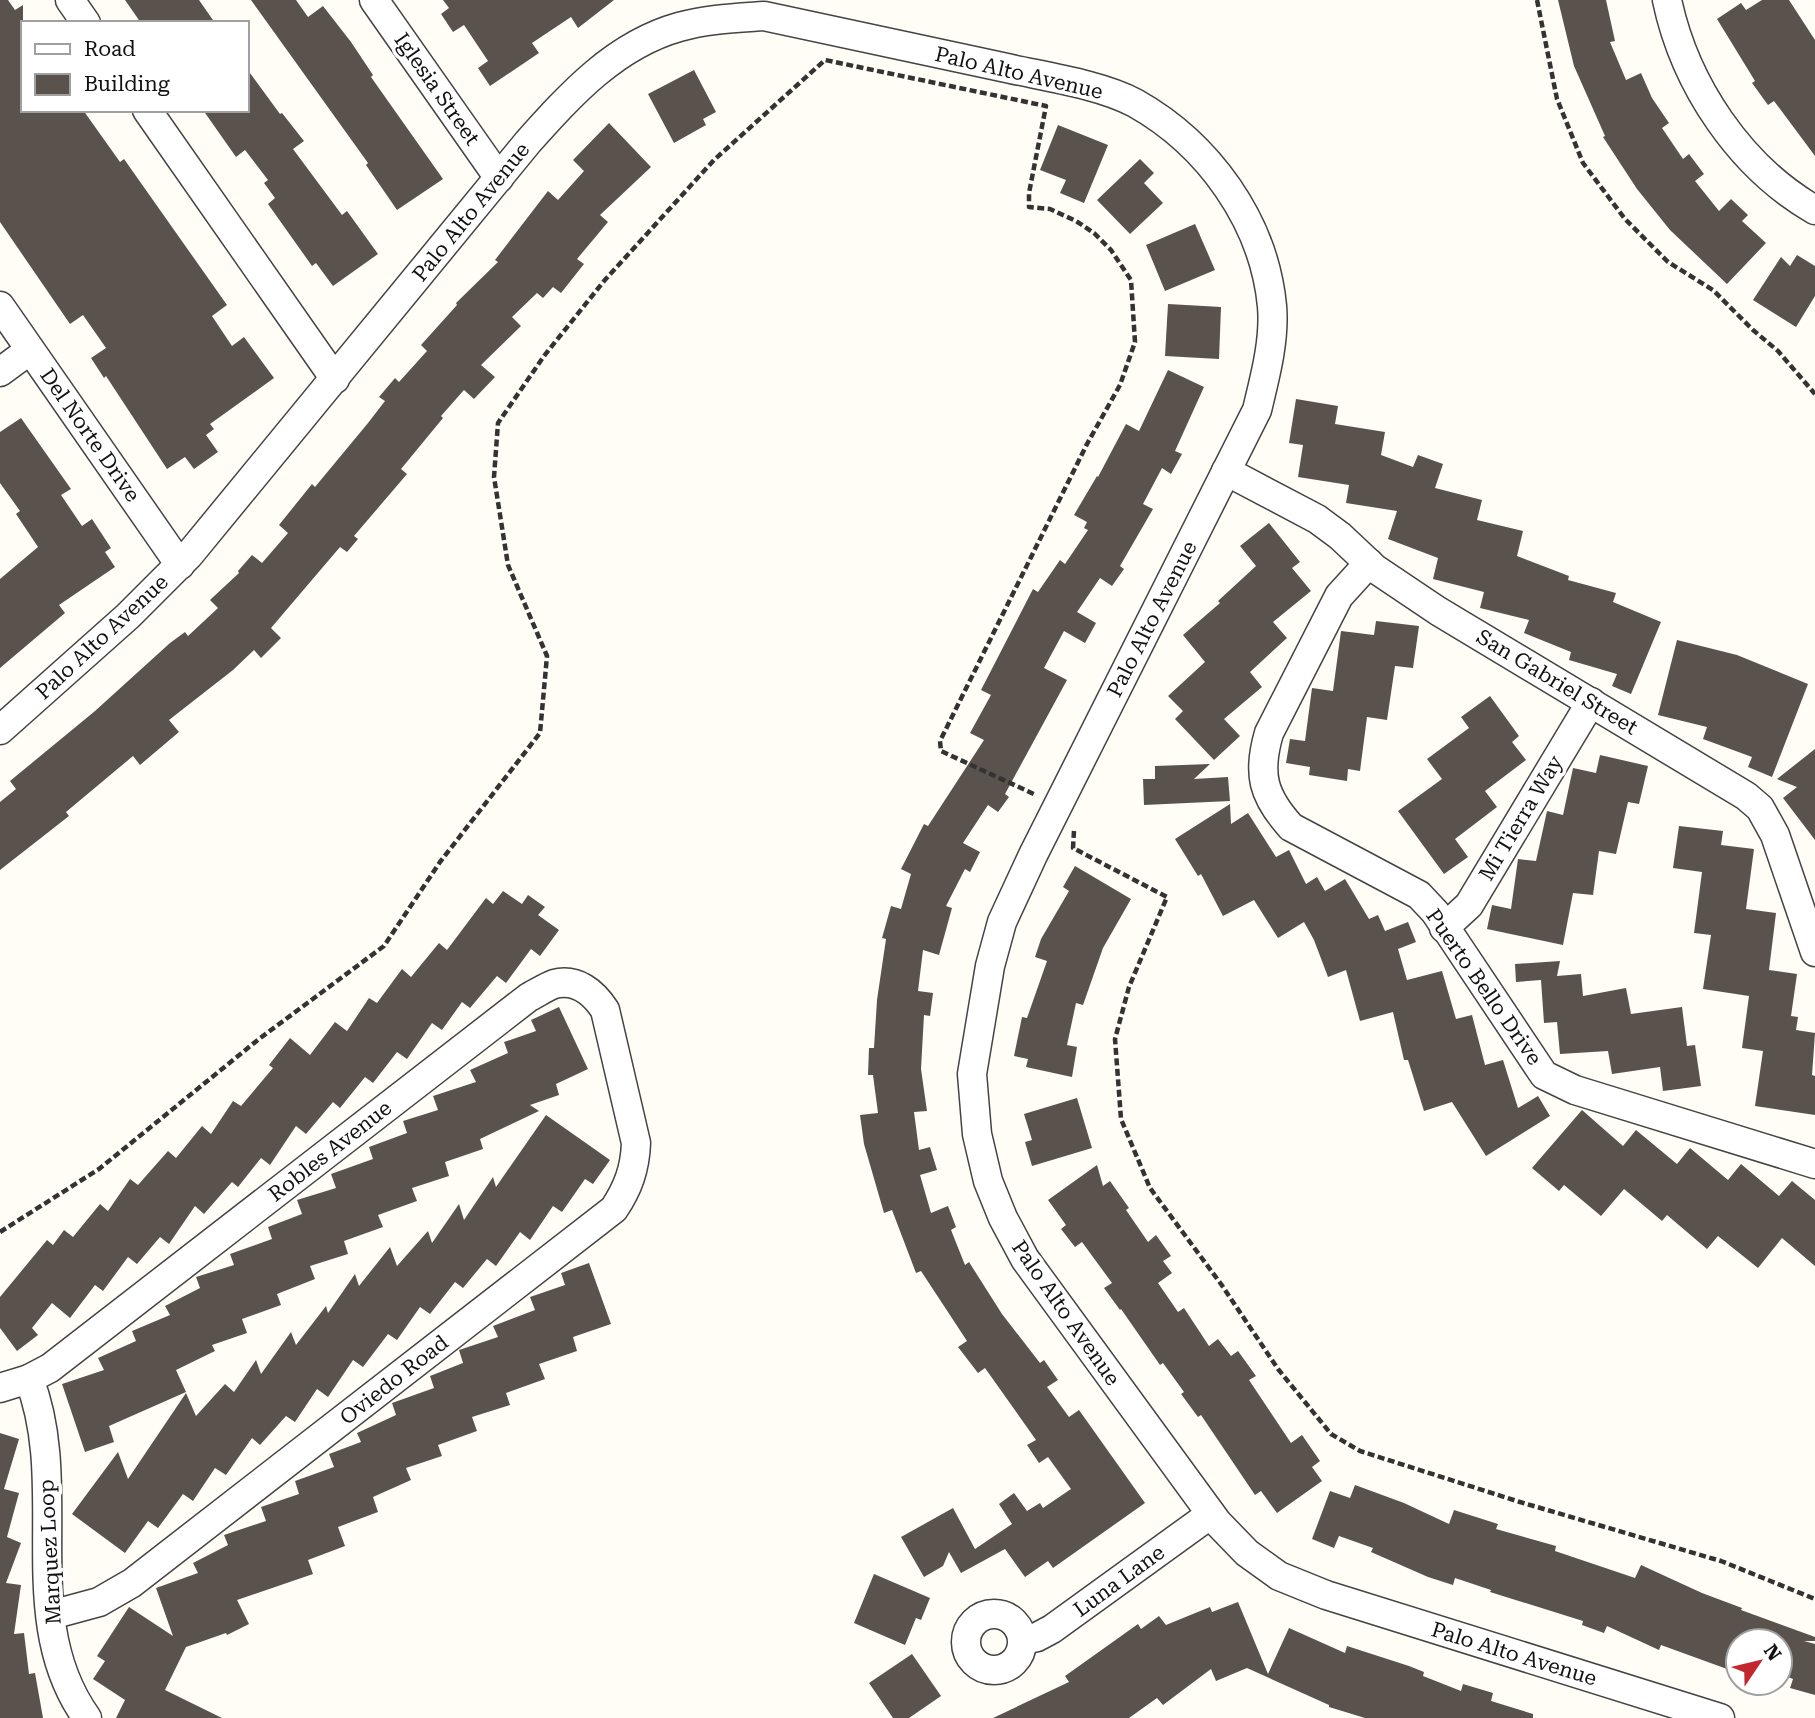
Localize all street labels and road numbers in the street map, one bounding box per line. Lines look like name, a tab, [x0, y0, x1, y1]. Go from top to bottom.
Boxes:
street label: Iglesia Street	[389, 28, 485, 150]
street label: Palo Alto Avenue	[933, 42, 1105, 104]
street label: Palo Alto Avenue	[408, 138, 534, 286]
street label: Del Norte Drive	[35, 364, 145, 506]
street label: Palo Alto Avenue	[1102, 537, 1202, 701]
street label: Palo Alto Avenue	[31, 570, 173, 704]
street label: San Gabriel Street	[1472, 624, 1642, 740]
street label: Mi Tierra Way	[1474, 751, 1568, 885]
street label: Puerto Bello Drive	[1421, 904, 1547, 1070]
street label: Robles Avenue	[264, 1096, 396, 1206]
street label: Palo Alto Avenue	[1007, 1236, 1125, 1390]
street label: Oviedo Road	[335, 1330, 453, 1430]
street label: Marquez Loop	[34, 1479, 66, 1625]
street label: Luna Lane	[1069, 1540, 1169, 1622]
street label: Palo Alto Avenue	[1428, 1617, 1600, 1691]

